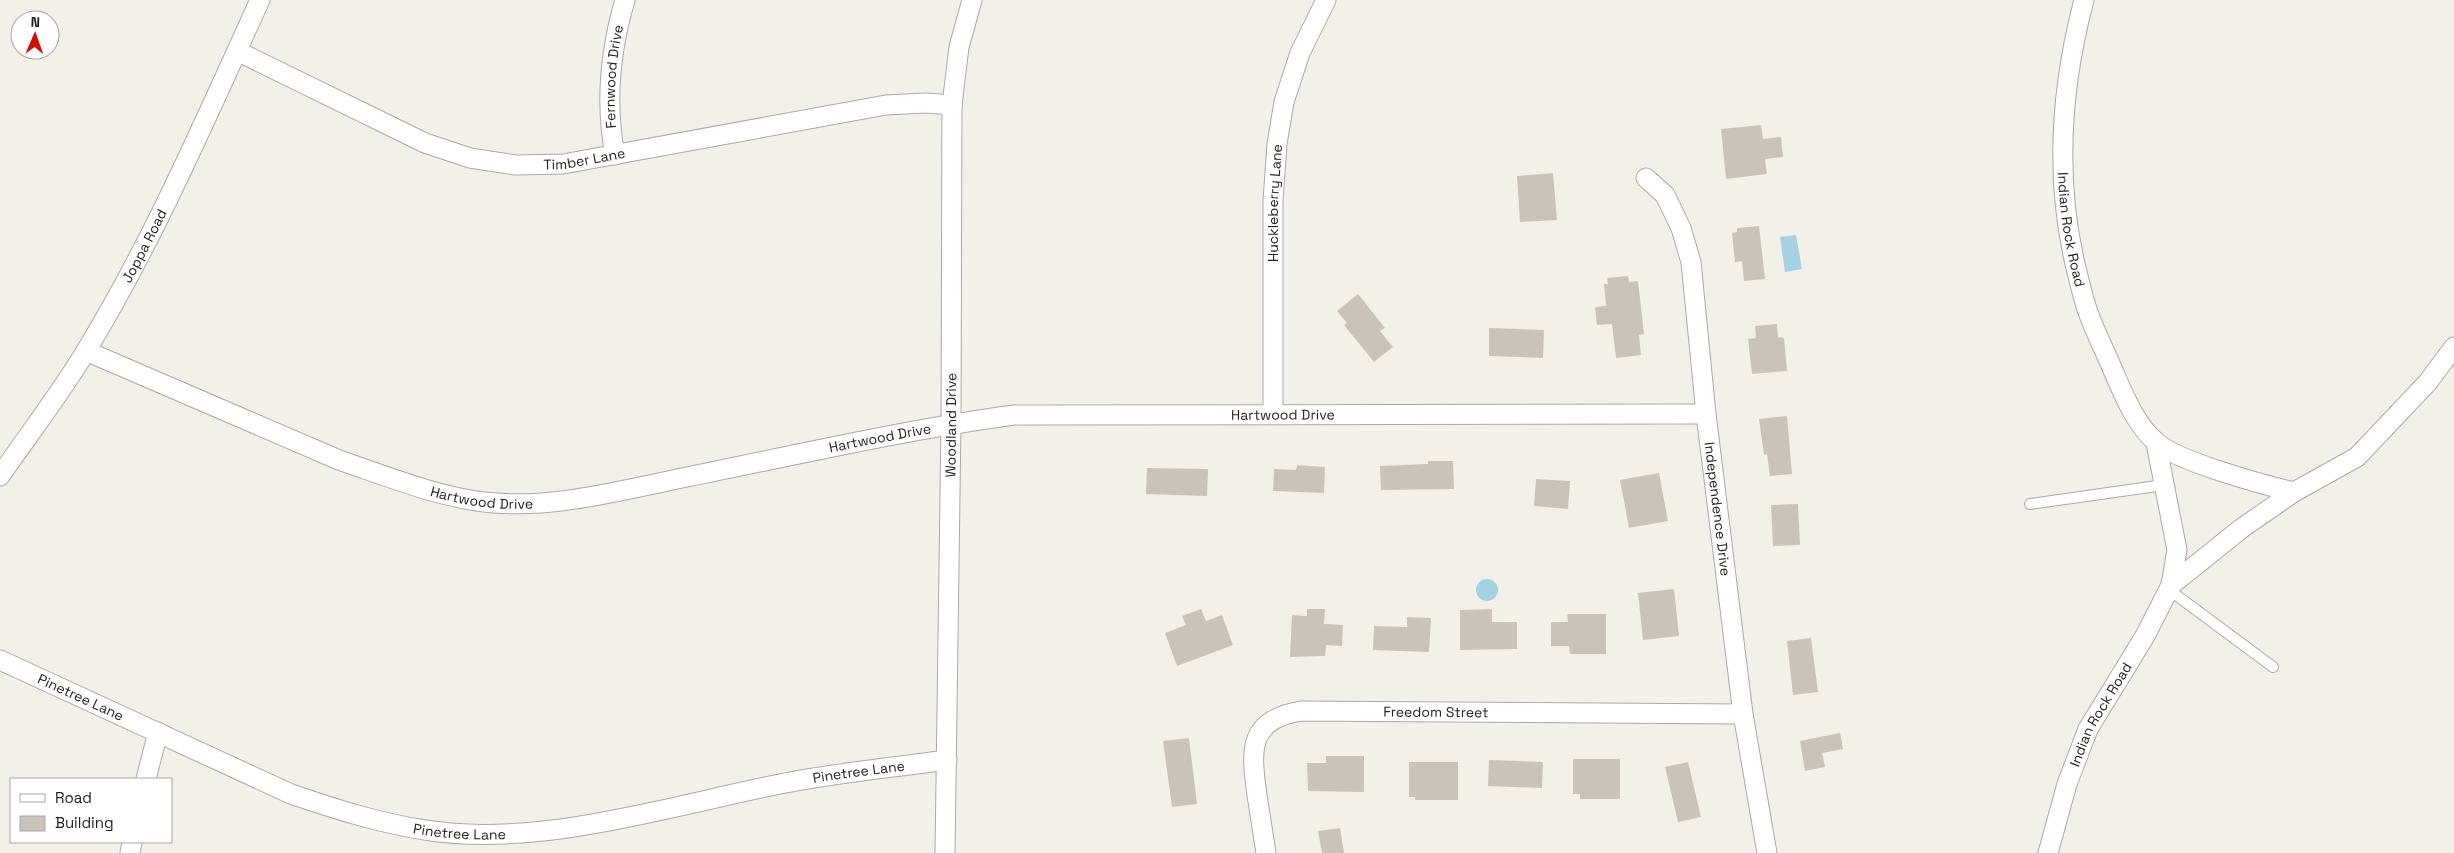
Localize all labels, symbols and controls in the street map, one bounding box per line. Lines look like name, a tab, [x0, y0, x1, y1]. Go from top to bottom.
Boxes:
north arrow	[10, 10, 60, 60]
text: N	[30, 13, 40, 31]
street label: Fernwood Drive	[601, 23, 627, 129]
street label: Huckleberry Lane	[1264, 143, 1286, 262]
street label: Timber Lane	[543, 144, 627, 173]
street label: Indian Rock Road	[2054, 172, 2089, 289]
street label: Joppa Road	[118, 206, 171, 286]
street label: Woodland Drive	[941, 373, 960, 478]
street label: Hartwood Drive	[1231, 406, 1335, 424]
street label: Hartwood Drive	[827, 419, 932, 456]
street label: Independence Drive	[1701, 441, 1735, 577]
street label: Hartwood Drive	[428, 482, 533, 513]
street label: Indian Rock Road	[2065, 659, 2136, 769]
street label: Pinetree Lane	[35, 670, 127, 725]
street label: Freedom Street	[1383, 703, 1489, 721]
street label: Pinetree Lane	[811, 757, 906, 787]
legend	[10, 778, 172, 843]
text: Road	[55, 788, 92, 807]
text: Building	[55, 813, 114, 832]
street label: Pinetree Lane	[412, 819, 506, 843]

